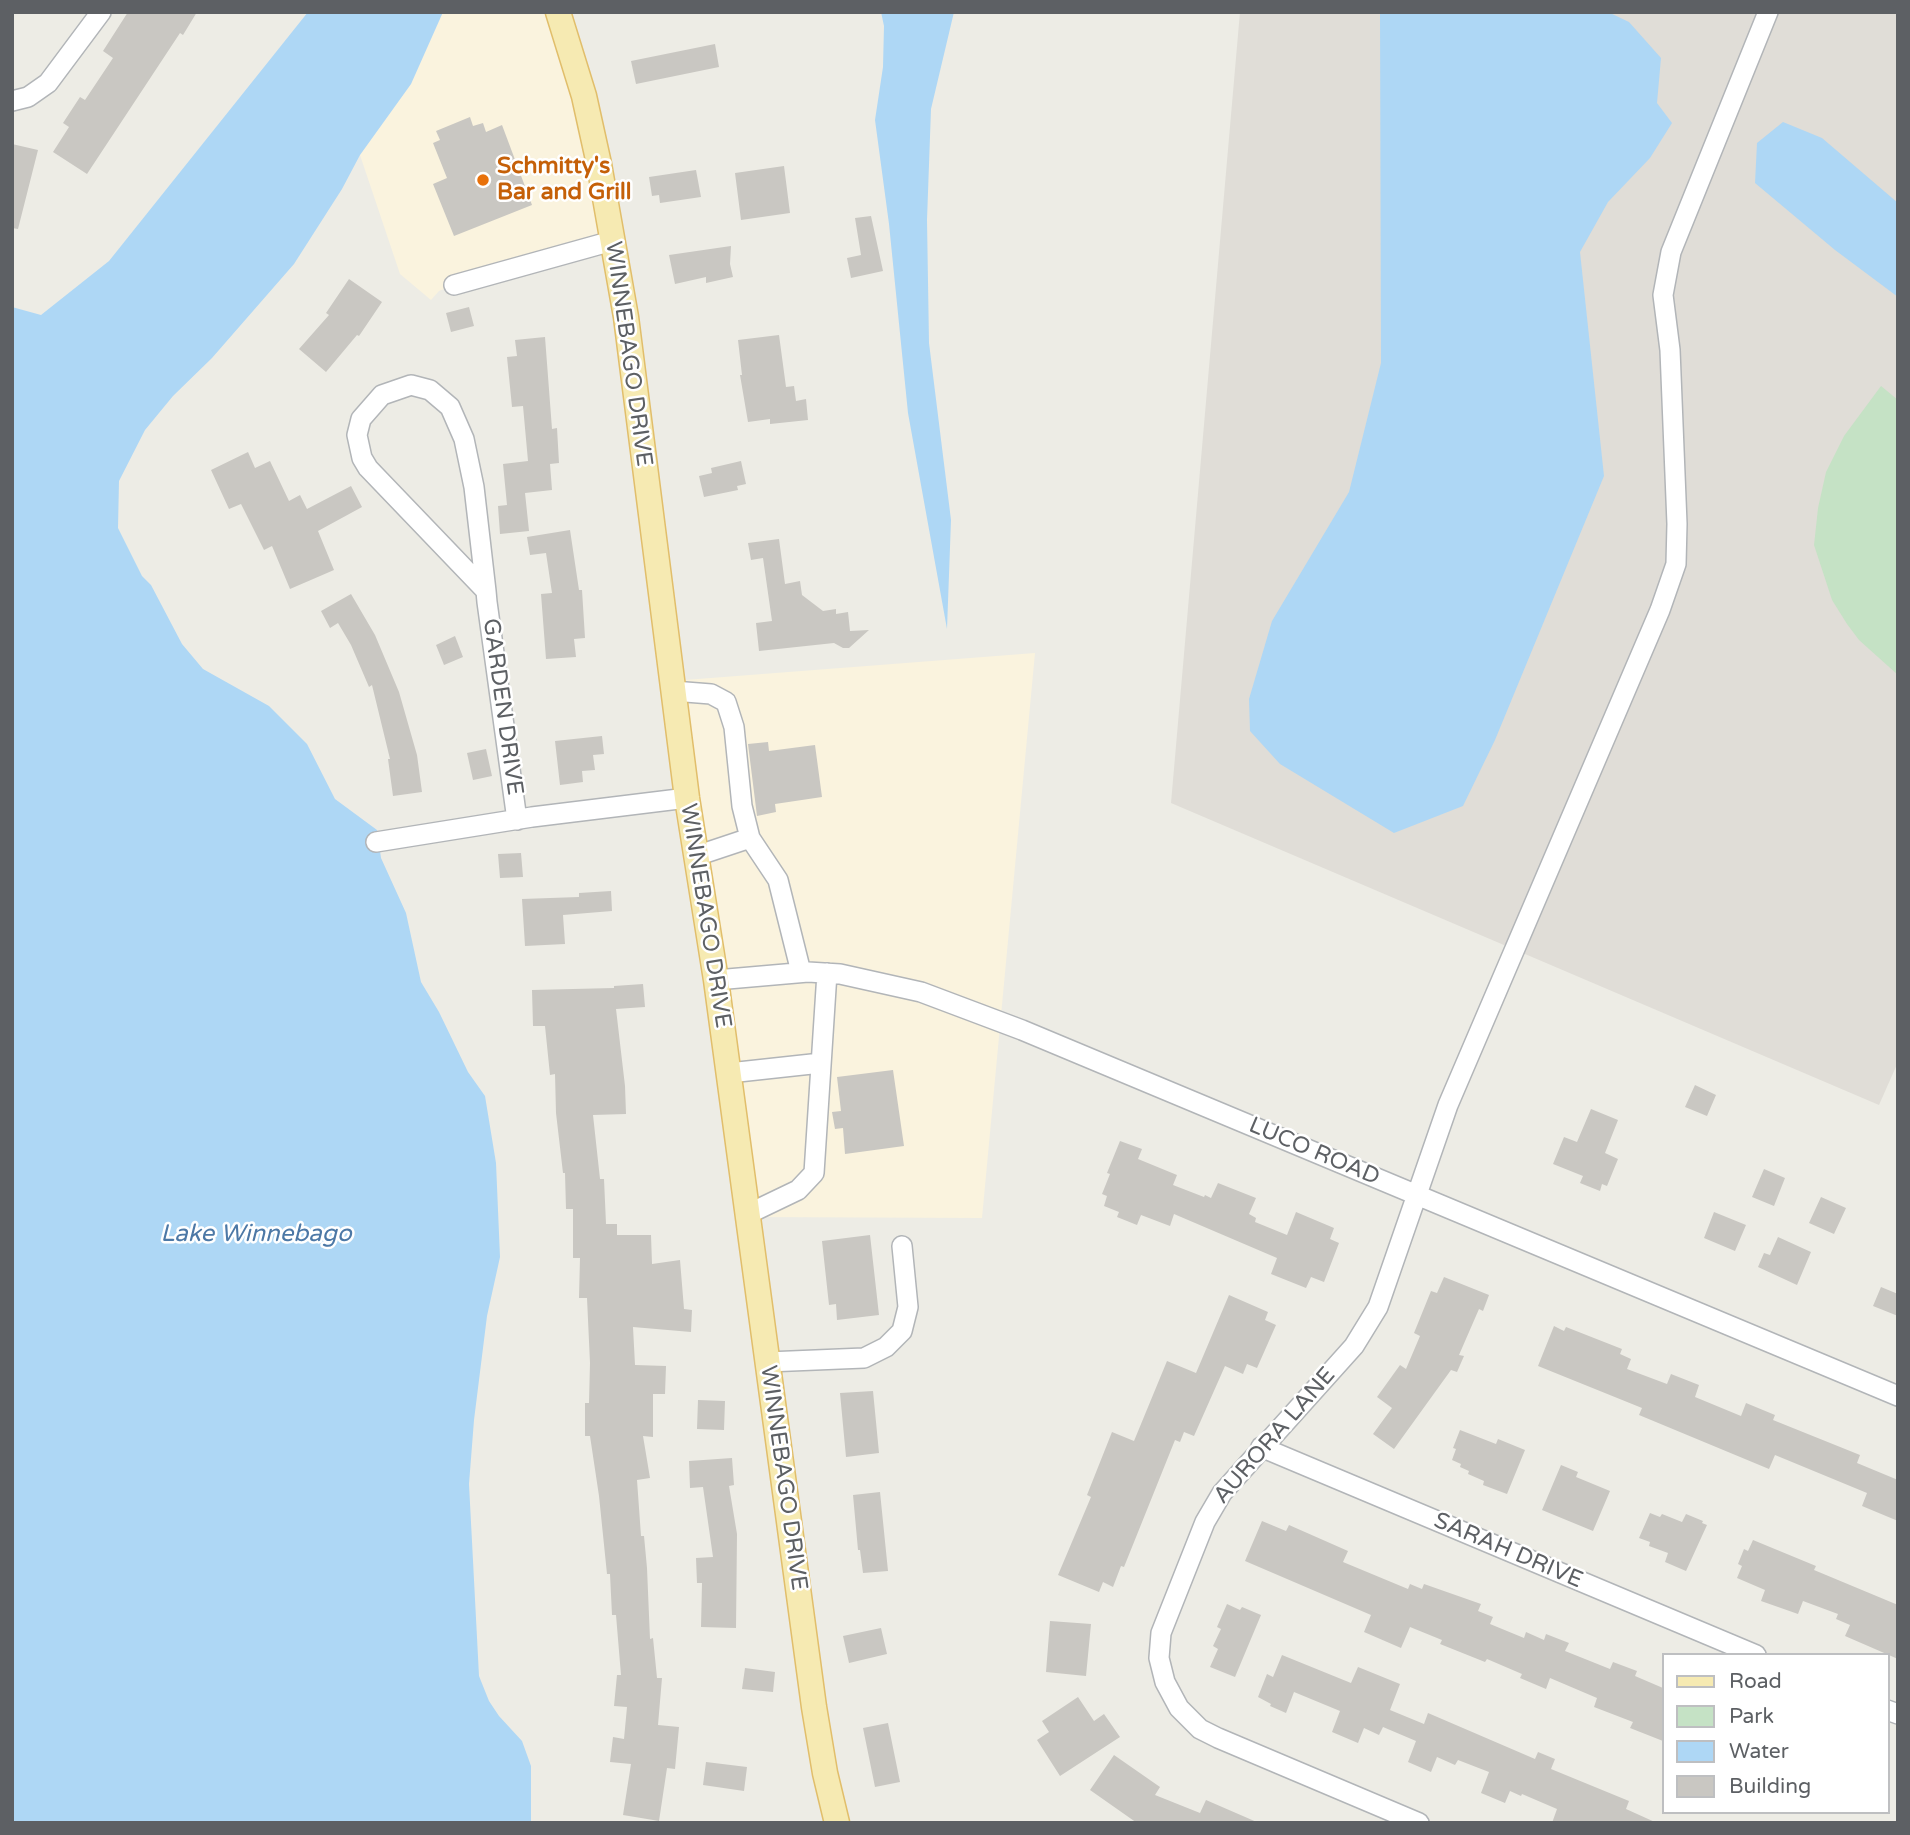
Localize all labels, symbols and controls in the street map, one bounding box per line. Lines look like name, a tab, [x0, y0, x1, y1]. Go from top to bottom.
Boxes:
place label: Schmitty's Bar and Grill	[497, 153, 631, 207]
marker: Schmitty's Bar and Grill	[475, 172, 491, 188]
street label: WINNEBAGO DRIVE	[599, 240, 657, 468]
street label: GARDEN DRIVE	[476, 617, 528, 797]
street label: WINNEBAGO DRIVE	[674, 802, 736, 1030]
street label: LUCO ROAD	[1244, 1112, 1384, 1192]
water label: Lake Winnebago	[160, 1221, 352, 1249]
street label: AURORA LANE	[1208, 1362, 1342, 1510]
street label: WINNEBAGO DRIVE	[754, 1364, 812, 1592]
street label: SARAH DRIVE	[1429, 1507, 1587, 1595]
legend	[1661, 1653, 1889, 1814]
text: Road	[1729, 1669, 1782, 1694]
text: Park	[1729, 1704, 1774, 1729]
text: Water	[1729, 1739, 1789, 1764]
text: Building	[1729, 1774, 1811, 1799]

